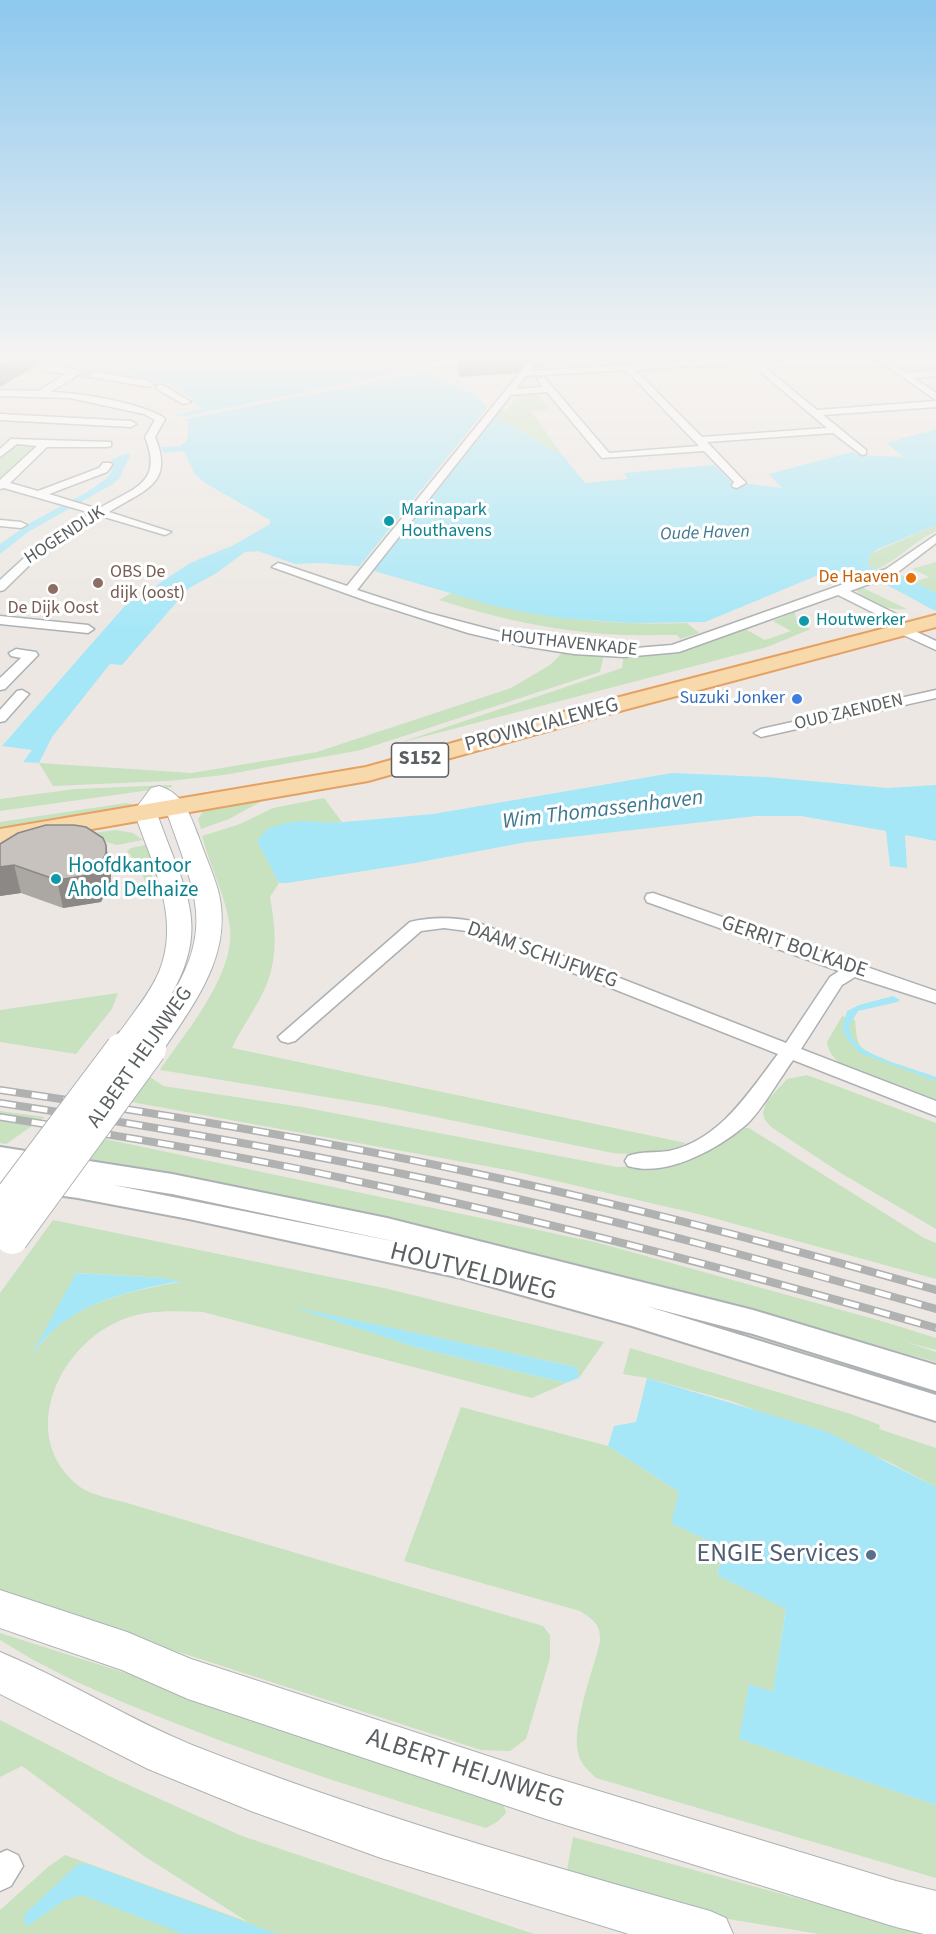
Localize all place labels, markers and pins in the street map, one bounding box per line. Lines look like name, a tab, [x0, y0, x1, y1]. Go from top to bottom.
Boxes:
place label: Marinapark Houthavens	[401, 500, 492, 542]
marker: Marinapark Houthavens	[382, 514, 396, 528]
place label: OBS De dijk (oost)	[110, 562, 185, 604]
place label: De Haaven	[818, 567, 899, 589]
marker: De Haaven	[904, 571, 918, 585]
marker: OBS De dijk (oost)	[91, 576, 105, 590]
marker: De Dijk Oost	[46, 582, 60, 596]
place label: De Dijk Oost	[8, 598, 98, 620]
place label: Houtwerker	[816, 610, 905, 632]
marker: Houtwerker	[797, 614, 811, 628]
place label: Suzuki Jonker	[679, 688, 785, 710]
marker: Suzuki Jonker	[790, 692, 804, 706]
place label: Hoofdkantoor Ahold Delhaize	[68, 854, 198, 904]
marker: Hoofdkantoor Ahold Delhaize	[49, 872, 63, 886]
place label: ENGIE Services	[697, 1539, 859, 1571]
marker: ENGIE Services	[864, 1548, 878, 1562]

